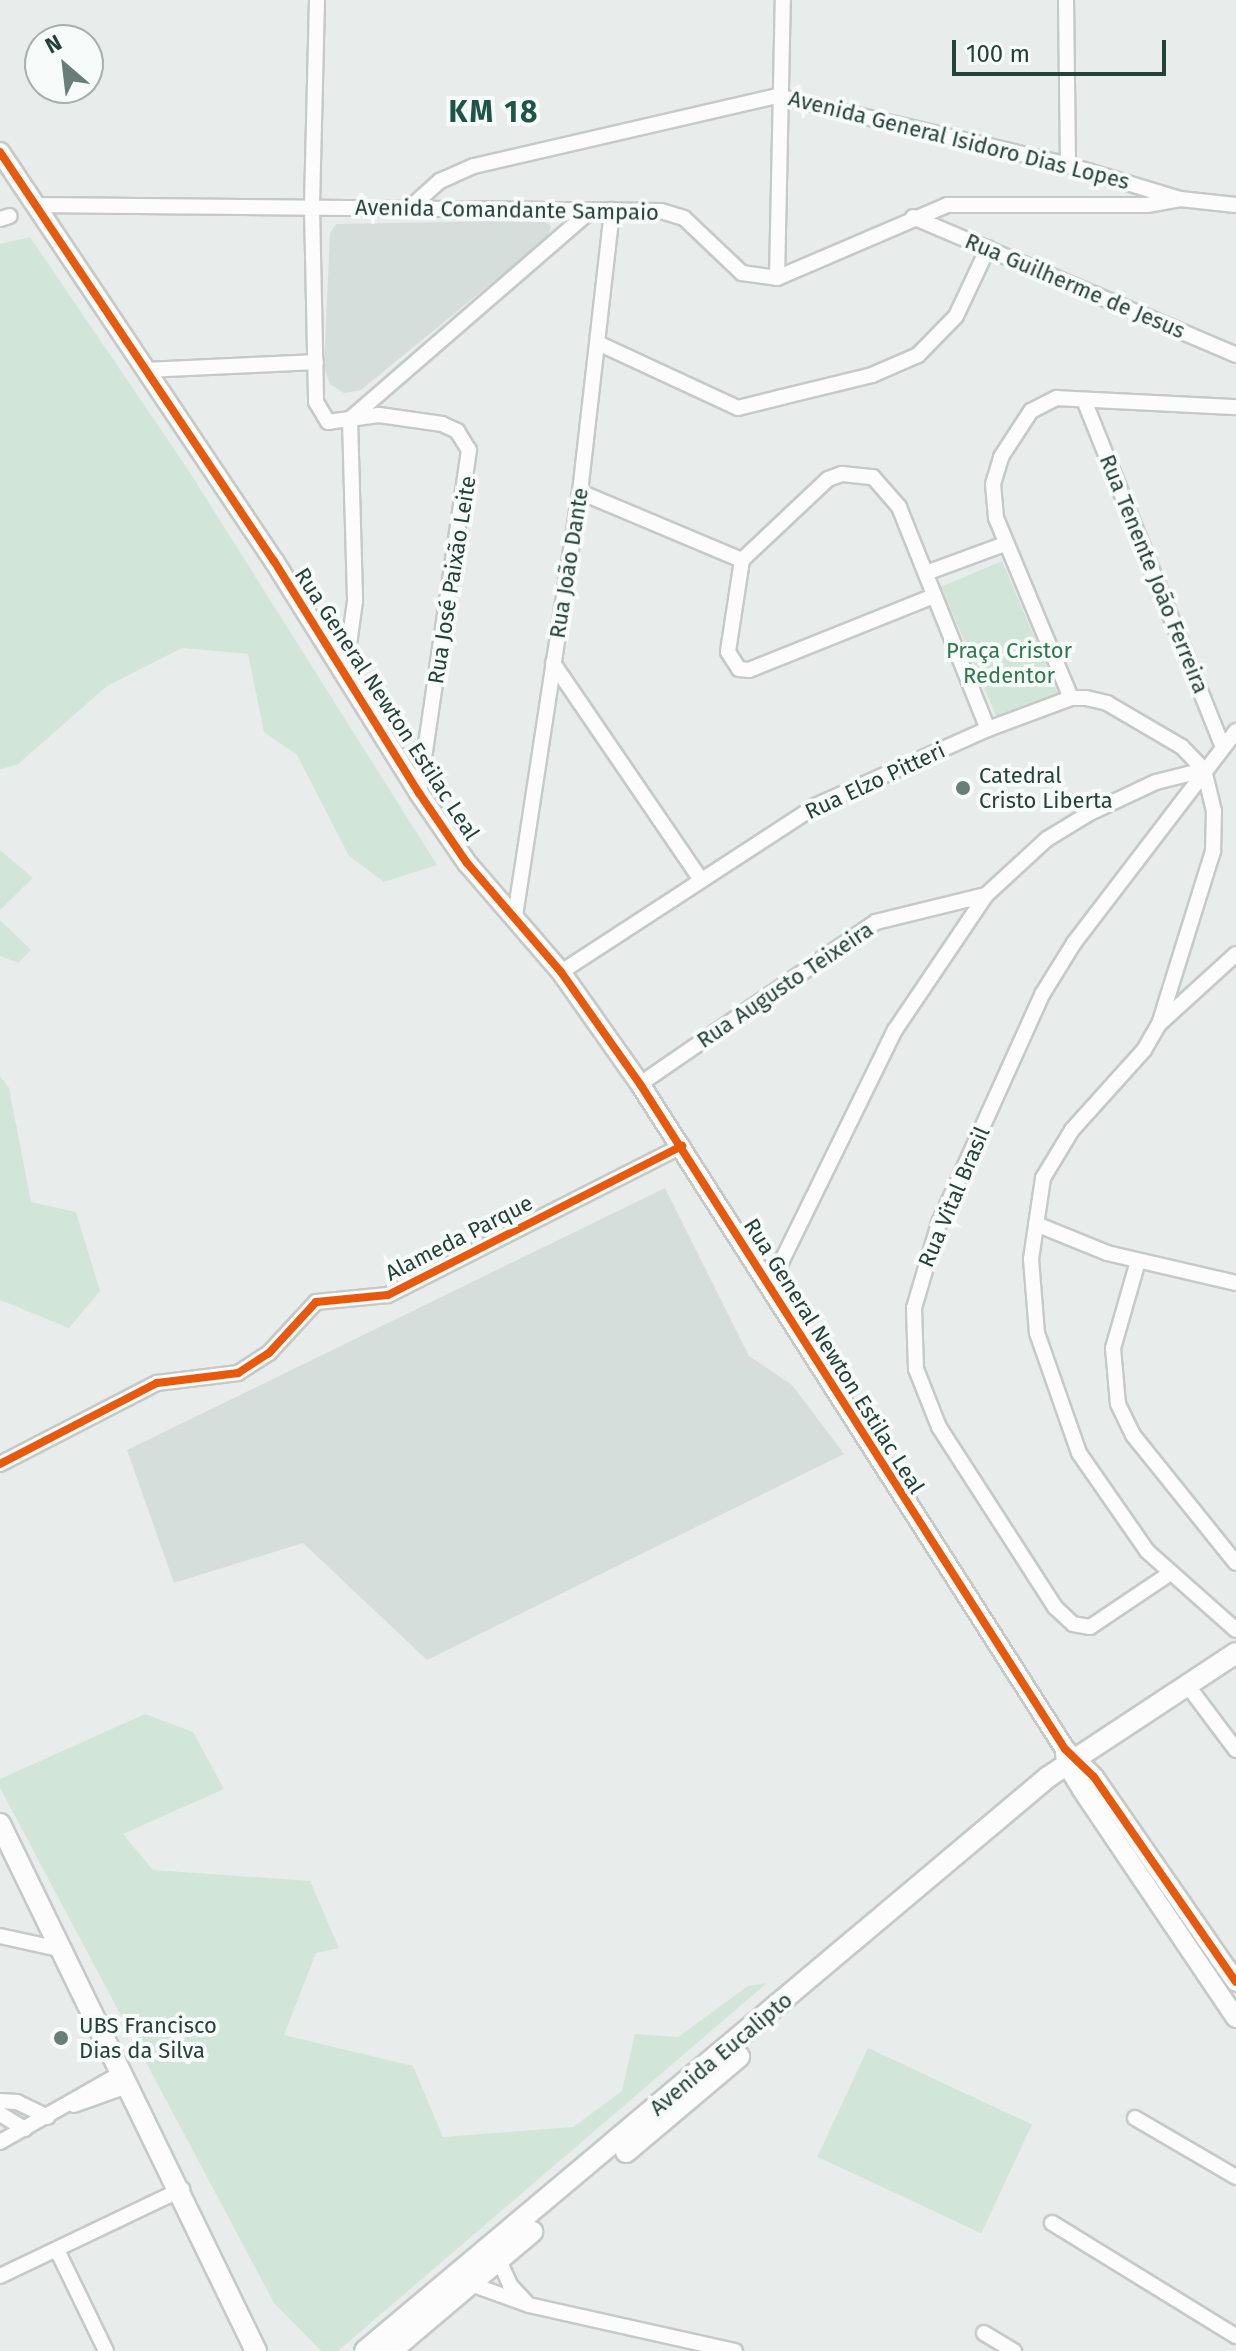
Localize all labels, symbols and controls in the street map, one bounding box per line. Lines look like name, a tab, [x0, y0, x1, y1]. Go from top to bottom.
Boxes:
north arrow	[24, 24, 104, 104]
scale bar	[956, 24, 1170, 74]
text: N	[41, 29, 66, 59]
text: 100 m	[966, 40, 1030, 68]
street label: Avenida General Isidoro Dias Lopes	[786, 85, 1132, 195]
district label: KM 18	[448, 94, 540, 130]
street label: Avenida Comandante Sampaio	[355, 194, 659, 226]
street label: Rua Guilherme de Jesus	[961, 228, 1189, 344]
street label: Rua Tenente João Ferreira	[1094, 451, 1214, 697]
street label: Rua José Paixão Leite	[422, 474, 482, 686]
street label: Rua João Dante	[544, 486, 594, 640]
street label: Rua General Newton Estilac Leal	[289, 563, 485, 845]
park label: Praça Cristor Redentor	[946, 637, 1072, 688]
street label: Rua Elzo Pitteri	[801, 737, 949, 825]
place label: Catedral Cristo Liberta	[979, 762, 1113, 814]
marker: Catedral Cristo Liberta	[954, 779, 972, 797]
street label: Rua Augusto Teixeira	[692, 916, 878, 1054]
street label: Rua Vital Brasil	[913, 1123, 995, 1271]
street label: Alameda Parque	[381, 1189, 537, 1287]
street label: Rua General Newton Estilac Leal	[738, 1214, 930, 1498]
street label: Avenida Eucalipto	[644, 1987, 798, 2121]
place label: UBS Francisco Dias da Silva	[79, 2012, 217, 2064]
marker: UBS Francisco Dias da Silva	[50, 2027, 72, 2049]

